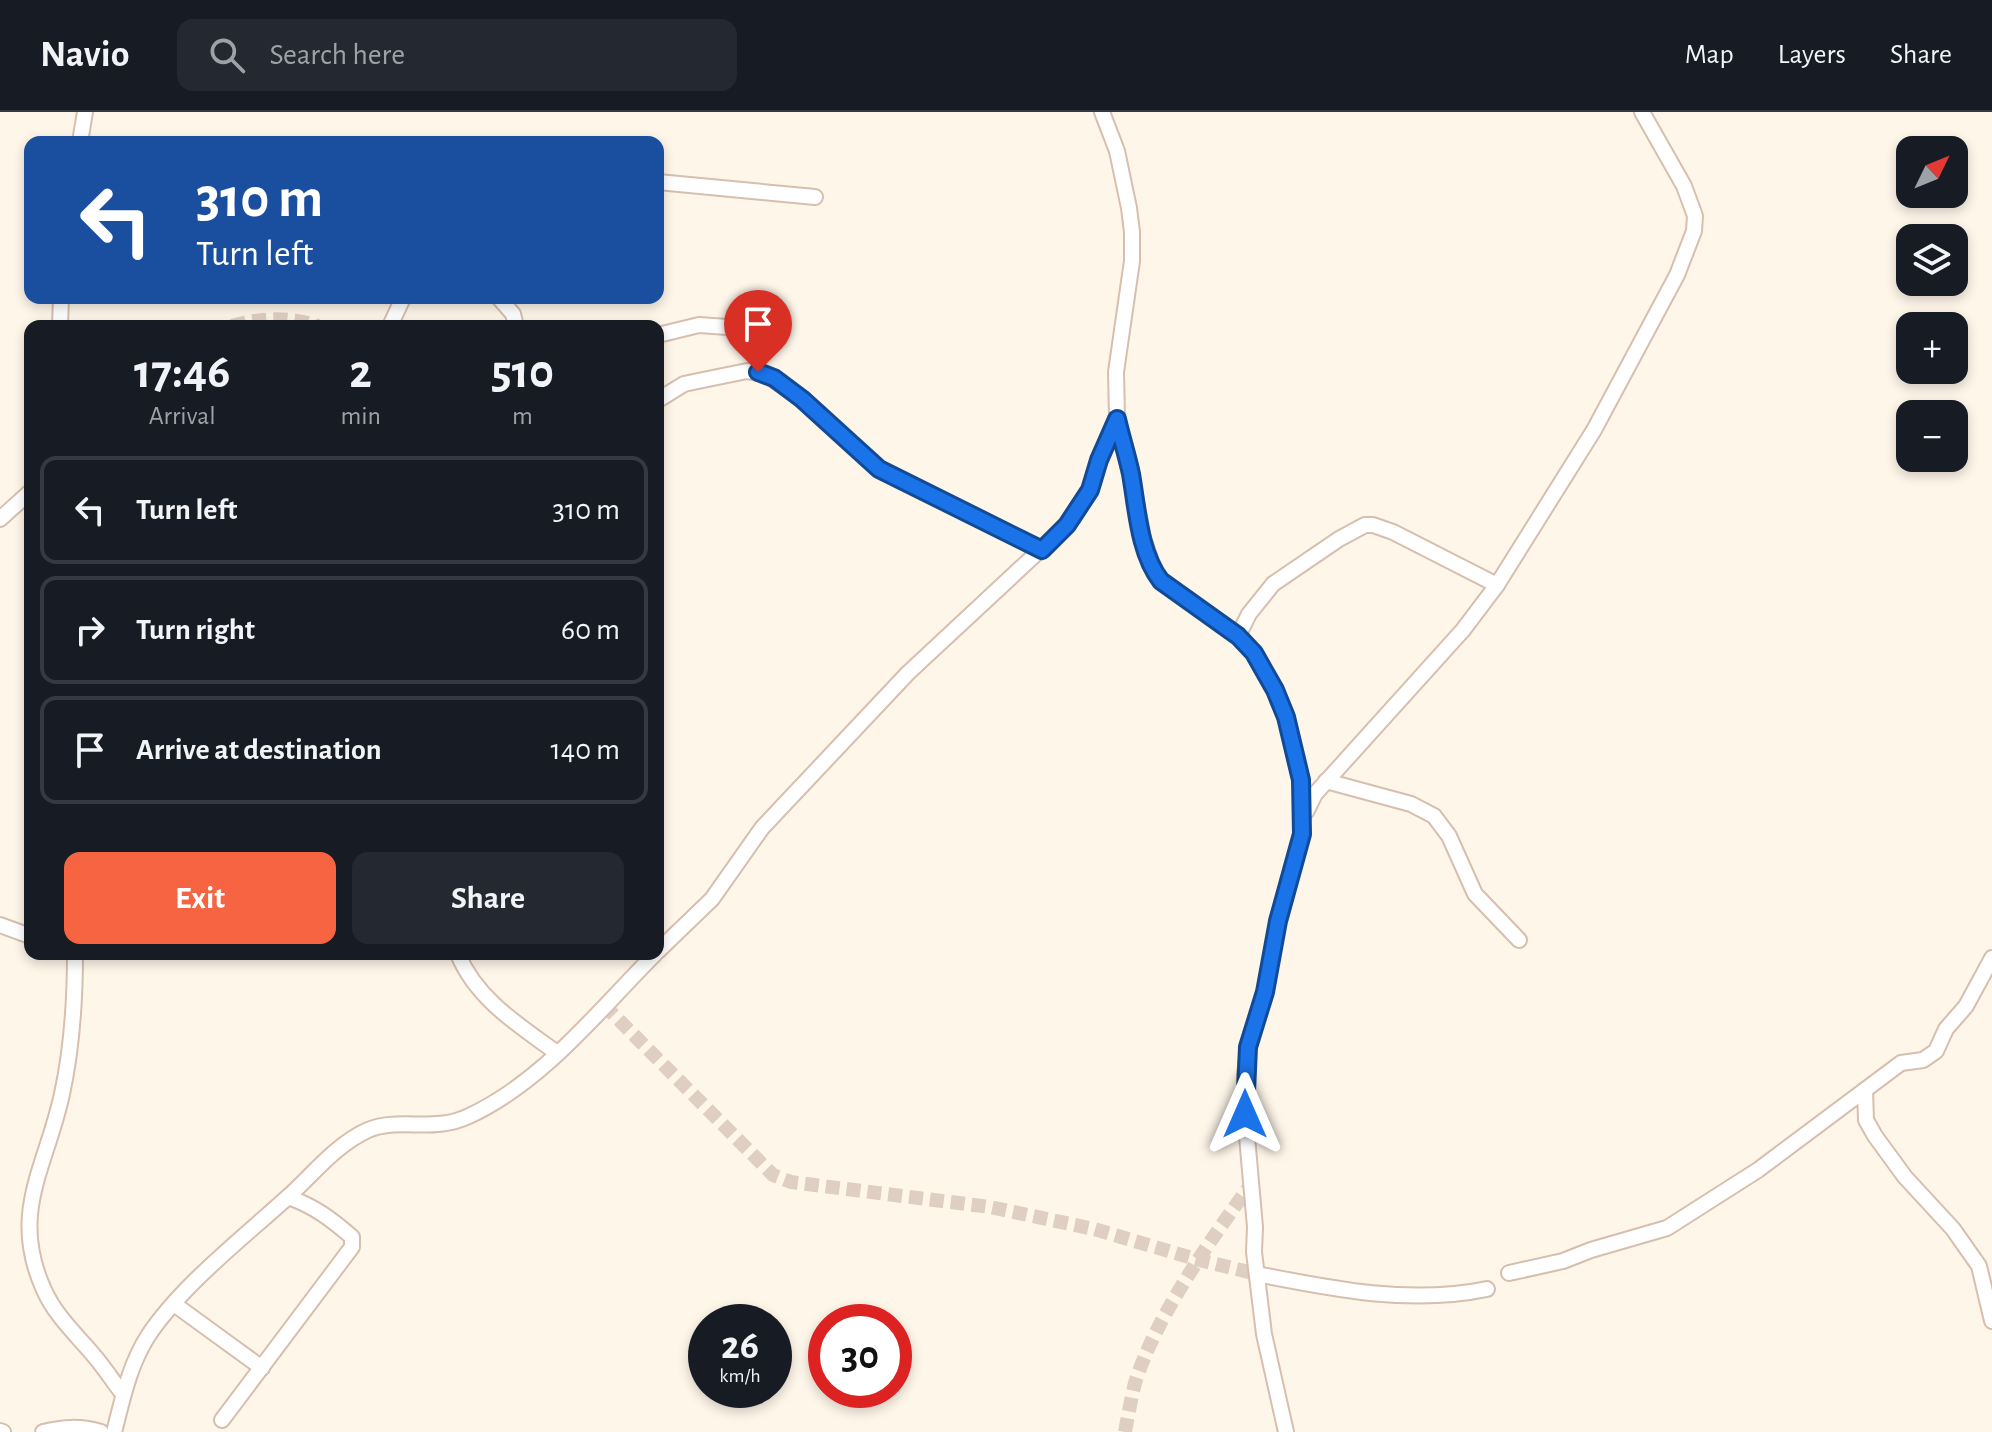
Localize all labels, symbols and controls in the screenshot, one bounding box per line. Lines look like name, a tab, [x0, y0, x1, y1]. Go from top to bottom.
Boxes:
search box	[177, 19, 737, 91]
icon: search	[205, 33, 249, 77]
text: Navio	[40, 36, 129, 74]
text: Search here	[269, 40, 405, 70]
text: Map	[1685, 41, 1734, 69]
text: Layers	[1778, 41, 1846, 69]
text: Share	[1890, 41, 1952, 69]
north arrow	[1896, 136, 1968, 208]
map controls	[1896, 136, 1968, 472]
icon: left	[64, 168, 168, 272]
text: 310 m	[196, 171, 323, 227]
button: layers	[1896, 224, 1968, 296]
text: Turn left	[196, 236, 313, 272]
pin	[724, 290, 792, 372]
icon: arrive	[736, 302, 780, 346]
button: +	[1896, 312, 1968, 384]
text: 17:46	[134, 349, 230, 397]
text: 2	[349, 349, 372, 397]
text: 510	[491, 349, 554, 397]
button: −	[1896, 400, 1968, 472]
text: Arrival	[149, 403, 216, 429]
text: min	[340, 403, 381, 429]
text: m	[512, 403, 533, 429]
icon: left	[68, 488, 112, 532]
text: Turn left	[136, 495, 237, 525]
text: 310 m	[553, 495, 620, 525]
icon: right	[68, 608, 112, 652]
text: Turn right	[136, 615, 255, 645]
text: 60 m	[561, 615, 620, 645]
icon: arrive	[68, 728, 112, 772]
text: Arrive at destination	[136, 735, 382, 765]
text: 140 m	[550, 735, 620, 765]
button: Exit	[64, 852, 336, 944]
button: Share	[352, 852, 624, 944]
position arrow	[1203, 1072, 1287, 1156]
speed limit sign: 30	[808, 1304, 912, 1408]
text: 26	[721, 1326, 759, 1366]
text: km/h	[719, 1366, 761, 1386]

